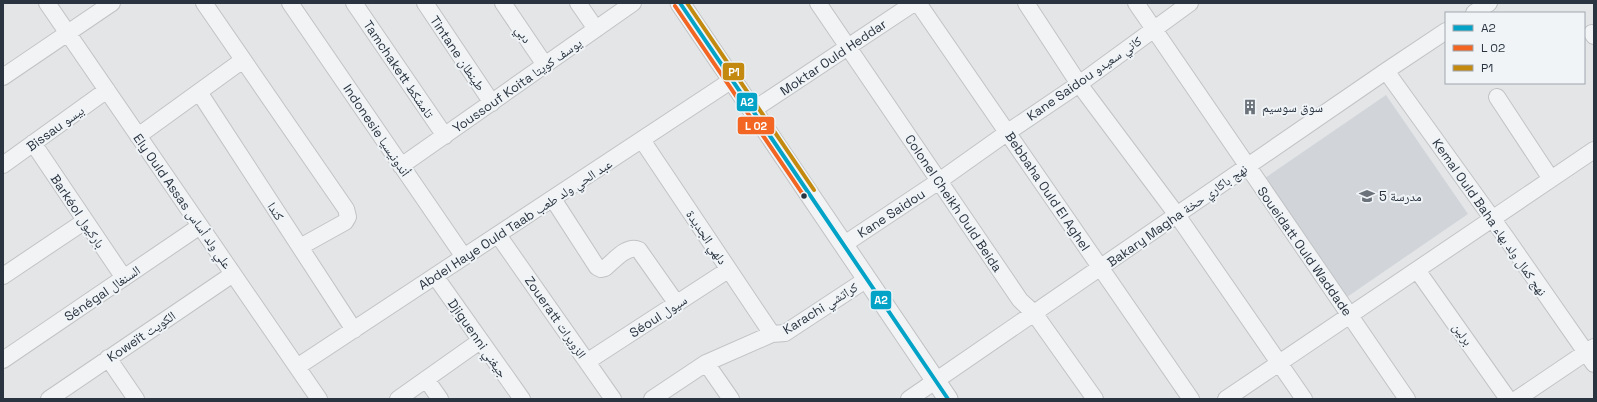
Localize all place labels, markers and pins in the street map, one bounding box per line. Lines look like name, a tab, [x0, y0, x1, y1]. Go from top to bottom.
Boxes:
building icon: سوق سوسيم	[1241, 98, 1259, 116]
place label: سوق سوسيم	[1262, 99, 1323, 116]
school or university icon: مدرسة 5	[1358, 187, 1376, 205]
place label: مدرسة 5	[1379, 188, 1422, 205]
unlabelled marker	[799, 191, 809, 201]

